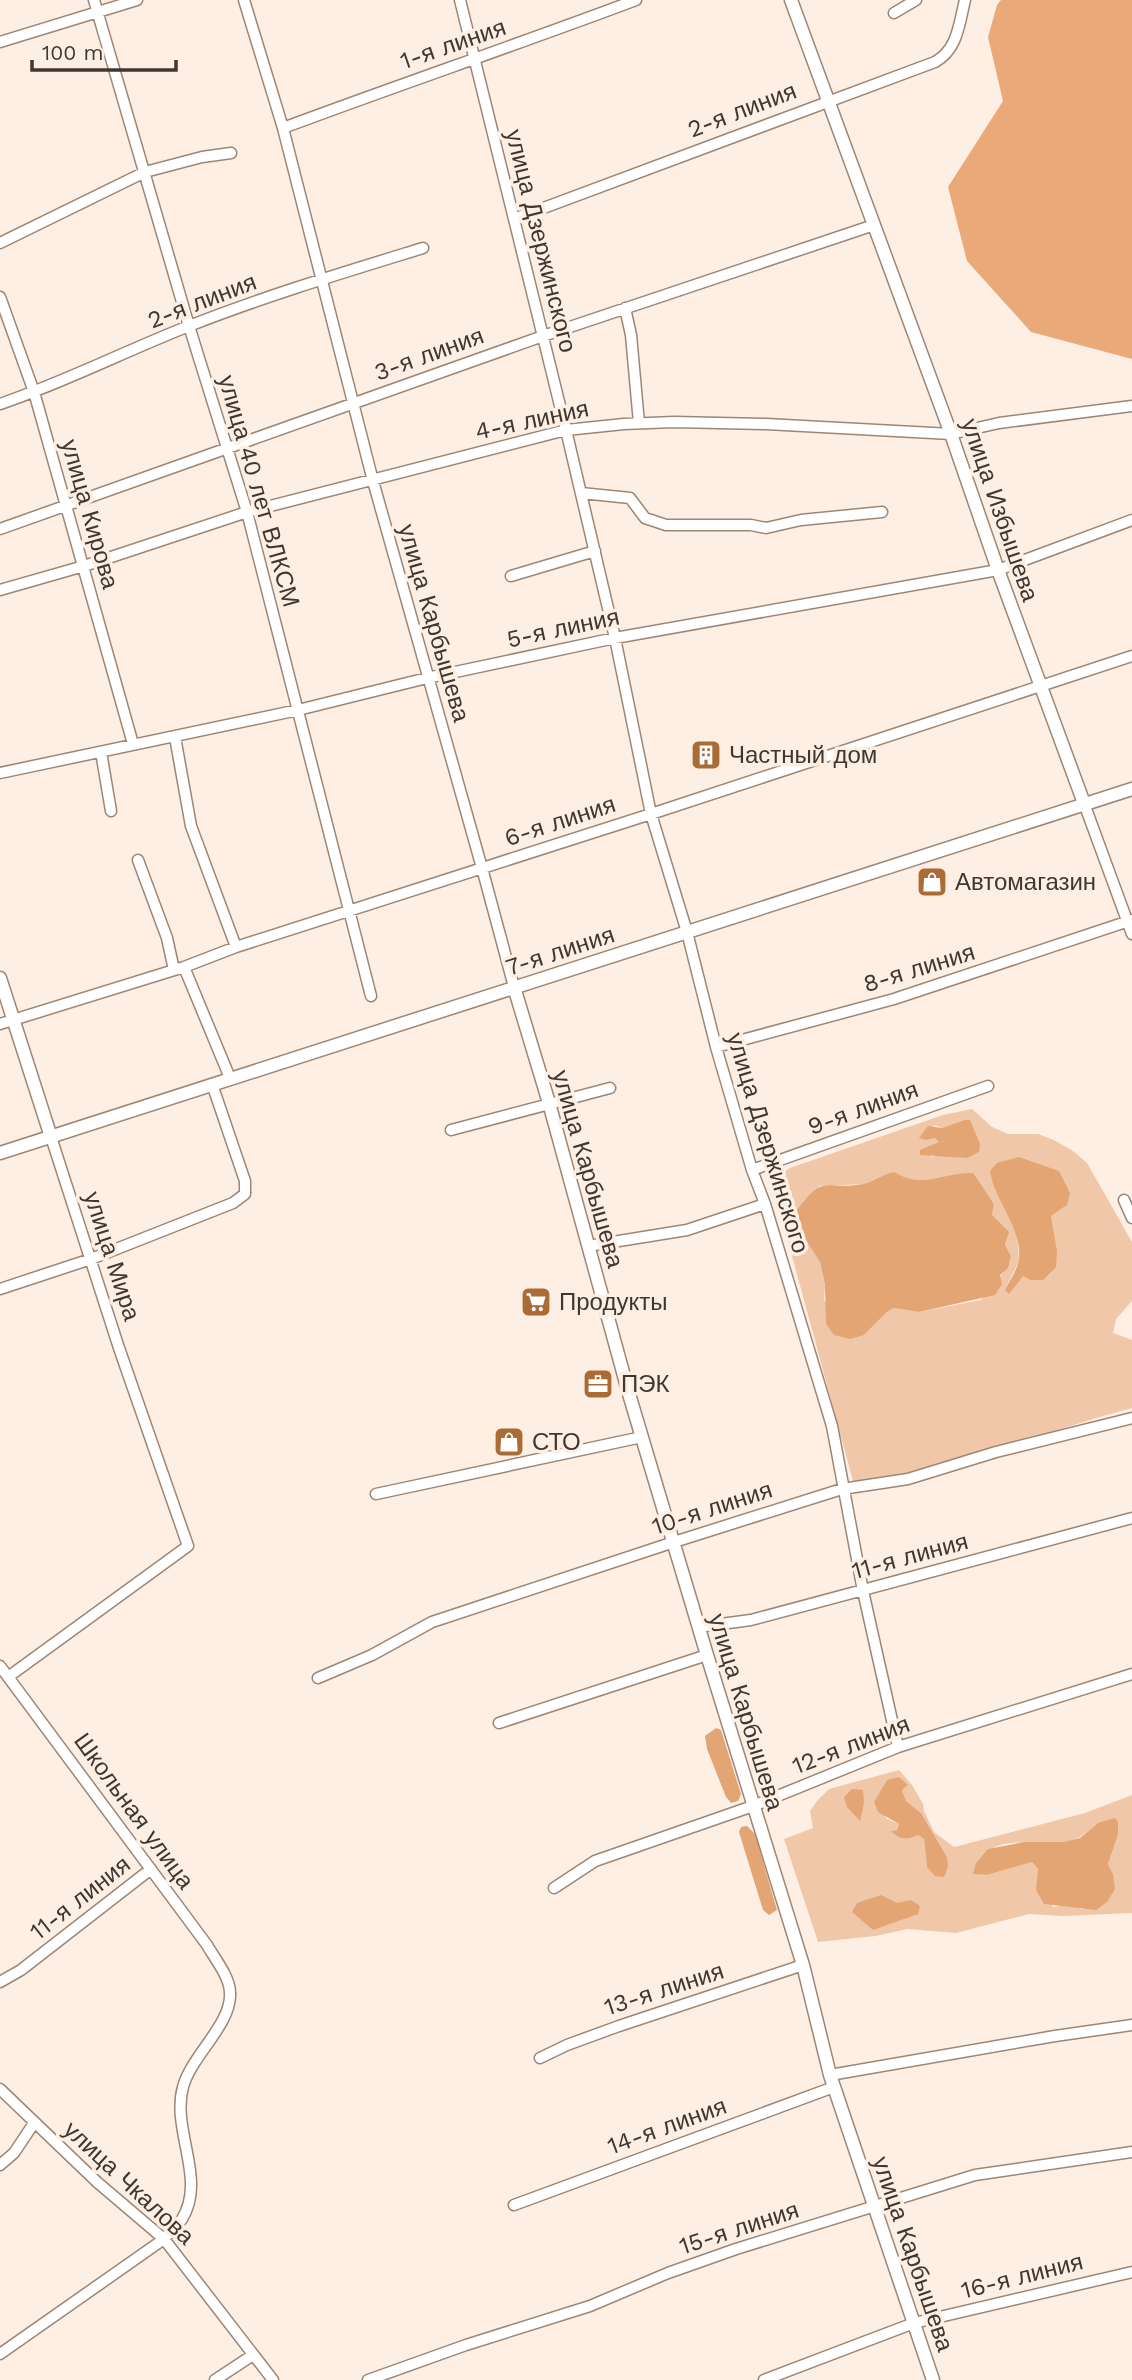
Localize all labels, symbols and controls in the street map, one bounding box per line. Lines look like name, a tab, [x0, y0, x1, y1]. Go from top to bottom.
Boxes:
street label: 1-я линия	[397, 13, 509, 75]
scale bar	[32, 28, 175, 72]
text: 100 m	[42, 40, 104, 65]
street label: 2-я линия	[684, 77, 800, 143]
street label: улица Дзержинского	[500, 126, 582, 356]
street label: 2-я линия	[144, 268, 260, 334]
street label: 3-я линия	[370, 321, 488, 387]
street label: улица 40 лет ВЛКСМ	[212, 372, 306, 610]
street label: 4-я линия	[473, 394, 591, 446]
street label: улица Избышева	[956, 415, 1045, 606]
street label: улица Кирова	[55, 436, 125, 593]
street label: улица Карбышева	[392, 521, 476, 726]
street label: 5-я линия	[504, 602, 622, 654]
building icon: Частный дом	[689, 738, 723, 772]
place label: Частный дом	[729, 741, 877, 769]
street label: 6-я линия	[501, 790, 619, 852]
shop icon: Автомагазин	[915, 865, 949, 899]
place label: Автомагазин	[955, 868, 1096, 896]
street label: 7-я линия	[502, 920, 618, 982]
street label: 8-я линия	[860, 938, 978, 998]
street label: улица Дзержинского	[721, 1029, 815, 1257]
street label: улица Карбышева	[546, 1067, 630, 1272]
street label: 9-я линия	[804, 1075, 922, 1141]
street label: улица Мира	[78, 1188, 146, 1325]
supermarket icon: Продукты	[519, 1285, 553, 1319]
place label: Продукты	[559, 1288, 667, 1316]
office icon: ПЭК	[581, 1367, 615, 1401]
place label: ПЭК	[621, 1370, 670, 1398]
shop icon: СТО	[492, 1425, 526, 1459]
place label: СТО	[532, 1428, 581, 1456]
street label: 10-я линия	[648, 1475, 776, 1541]
street label: 11-я линия	[849, 1527, 971, 1585]
street label: улица Карбышева	[703, 1610, 789, 1814]
street label: 12-я линия	[788, 1710, 914, 1780]
street label: Школьная улица	[68, 1728, 200, 1895]
street label: 11-я линия	[24, 1850, 136, 1946]
street label: 13-я линия	[601, 1957, 727, 2021]
street label: 14-я линия	[604, 2092, 730, 2160]
street label: улица Чкалова	[58, 2115, 200, 2251]
street label: улица Карбышева	[867, 2153, 960, 2356]
street label: 15-я линия	[676, 2196, 802, 2260]
street label: 16-я линия	[958, 2247, 1086, 2305]

